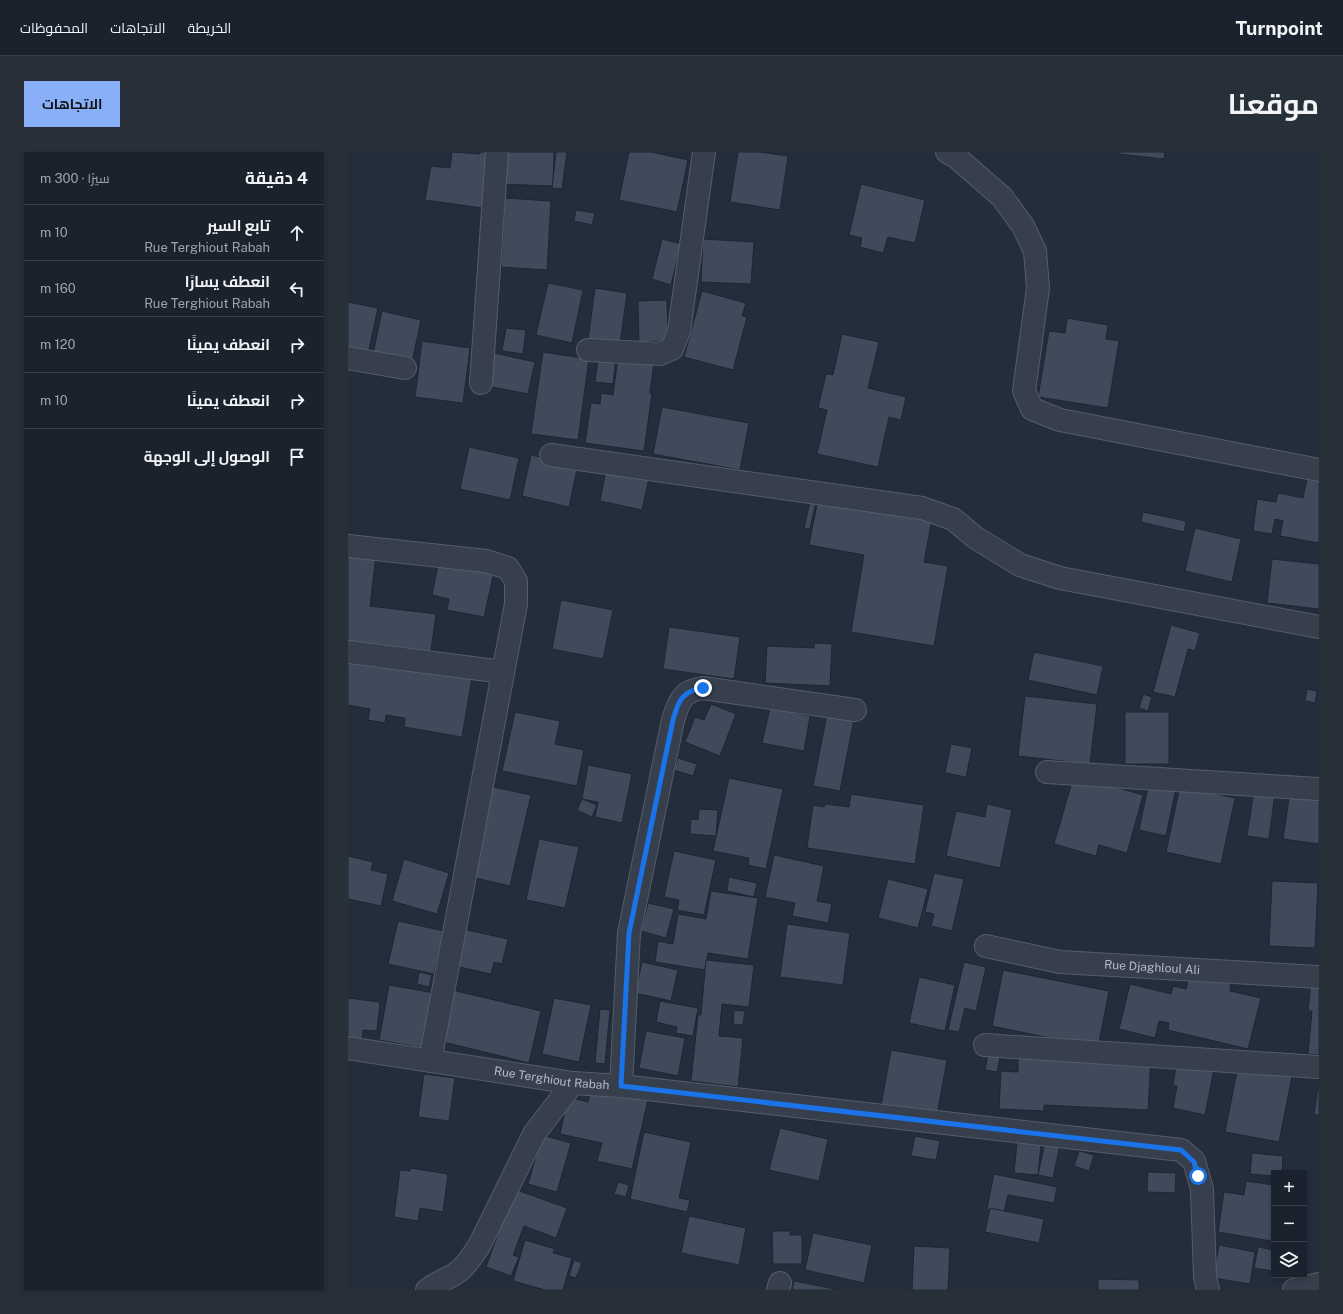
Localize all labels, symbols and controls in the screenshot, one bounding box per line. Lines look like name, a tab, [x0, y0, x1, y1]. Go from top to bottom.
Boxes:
text: Turnpoint	[1236, 17, 1323, 39]
text: المحفوظات	[20, 20, 88, 36]
text: الاتجاهات	[110, 20, 166, 36]
text: الخريطة	[188, 20, 231, 36]
button: الاتجاهات	[24, 81, 120, 127]
text: موقعنا	[1228, 87, 1319, 120]
text: 4 دقيقة	[245, 168, 308, 188]
text: سيرًا · 300 m	[40, 171, 110, 186]
text: تابع السير	[207, 217, 270, 234]
icon: ahead	[286, 222, 308, 244]
text: 10 m	[40, 225, 68, 240]
text: Rue Terghiout Rabah	[144, 240, 270, 255]
text: انعطف يسارًا	[185, 273, 270, 290]
icon: left	[286, 278, 308, 300]
text: 160 m	[40, 281, 76, 296]
text: Rue Terghiout Rabah	[144, 296, 270, 311]
icon: right	[286, 334, 308, 356]
text: انعطف يمينًا	[187, 336, 270, 353]
text: 120 m	[40, 337, 75, 352]
icon: right	[286, 390, 308, 412]
text: انعطف يمينًا	[187, 392, 270, 409]
text: 10 m	[40, 393, 68, 408]
icon: arrive	[286, 446, 308, 468]
text: الوصول إلى الوجهة	[144, 448, 270, 465]
route end	[694, 679, 712, 697]
street label: Rue Djaghloul Ali	[1104, 958, 1200, 977]
street label: Rue Terghiout Rabah	[493, 1064, 610, 1092]
route start	[1189, 1167, 1207, 1185]
map controls	[1271, 1170, 1307, 1278]
button: +	[1271, 1170, 1307, 1206]
button: −	[1271, 1206, 1307, 1242]
button: layers	[1271, 1242, 1307, 1278]

